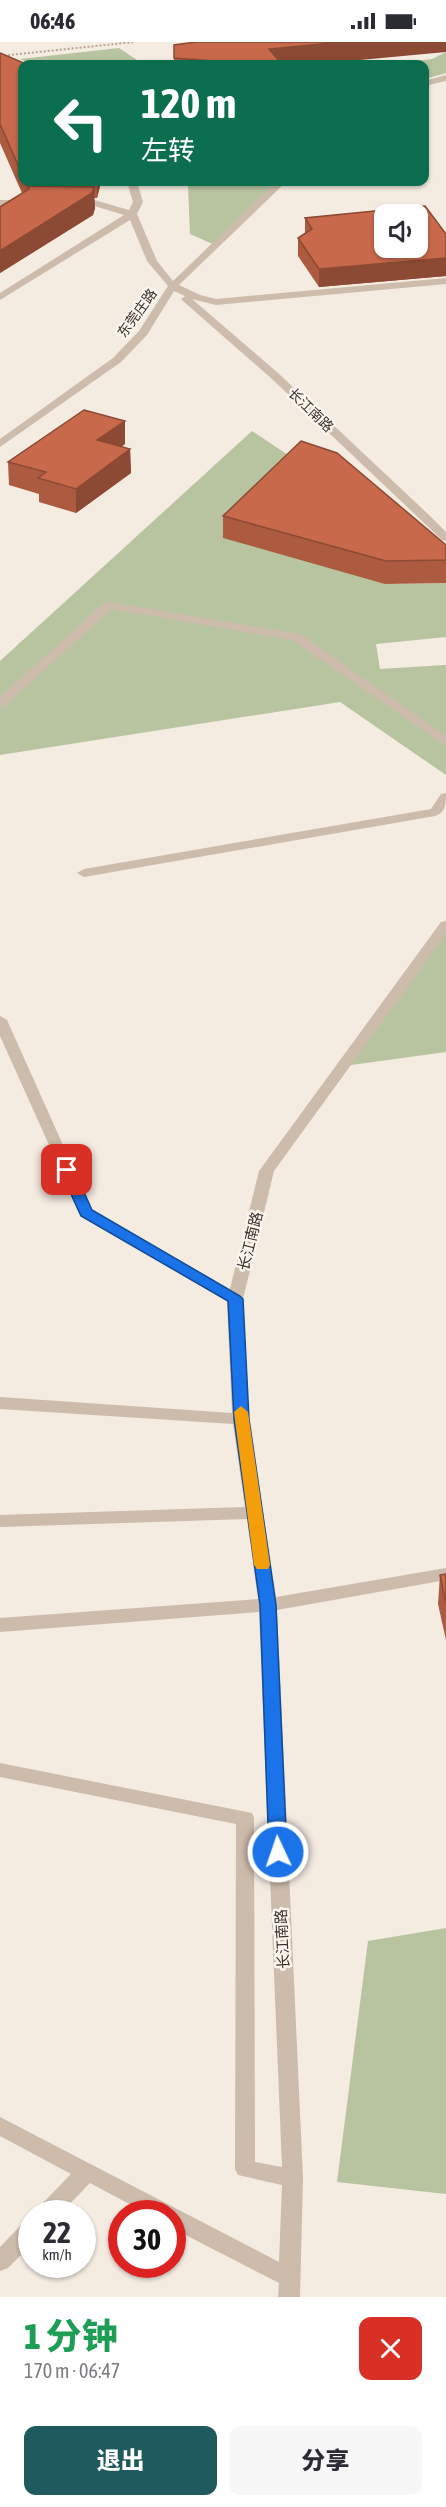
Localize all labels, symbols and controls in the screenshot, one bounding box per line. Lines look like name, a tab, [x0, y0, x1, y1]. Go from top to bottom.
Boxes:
text: 06:46	[30, 8, 75, 34]
text: 120 m	[141, 79, 236, 127]
icon: left	[42, 84, 120, 162]
text: 左转	[141, 135, 195, 166]
map controls	[374, 204, 428, 258]
button: sound	[374, 204, 428, 258]
street label: 东莞庄路	[114, 286, 160, 340]
street label: 长江南路	[285, 385, 337, 435]
pin	[41, 1144, 92, 1195]
icon: arrive	[50, 1153, 83, 1186]
street label: 长江南路	[234, 1210, 266, 1272]
position arrow	[246, 1820, 310, 1884]
street label: 长江南路	[272, 1909, 292, 1969]
speed limit sign: 30	[108, 2200, 186, 2278]
text: 22	[43, 2215, 71, 2249]
text: km/h	[42, 2246, 72, 2263]
text: 1 分钟	[24, 2315, 118, 2357]
button: close	[359, 2317, 422, 2380]
text: 170 m · 06:47	[24, 2359, 120, 2382]
button: 退出	[24, 2426, 217, 2495]
button: 分享	[229, 2426, 422, 2495]

